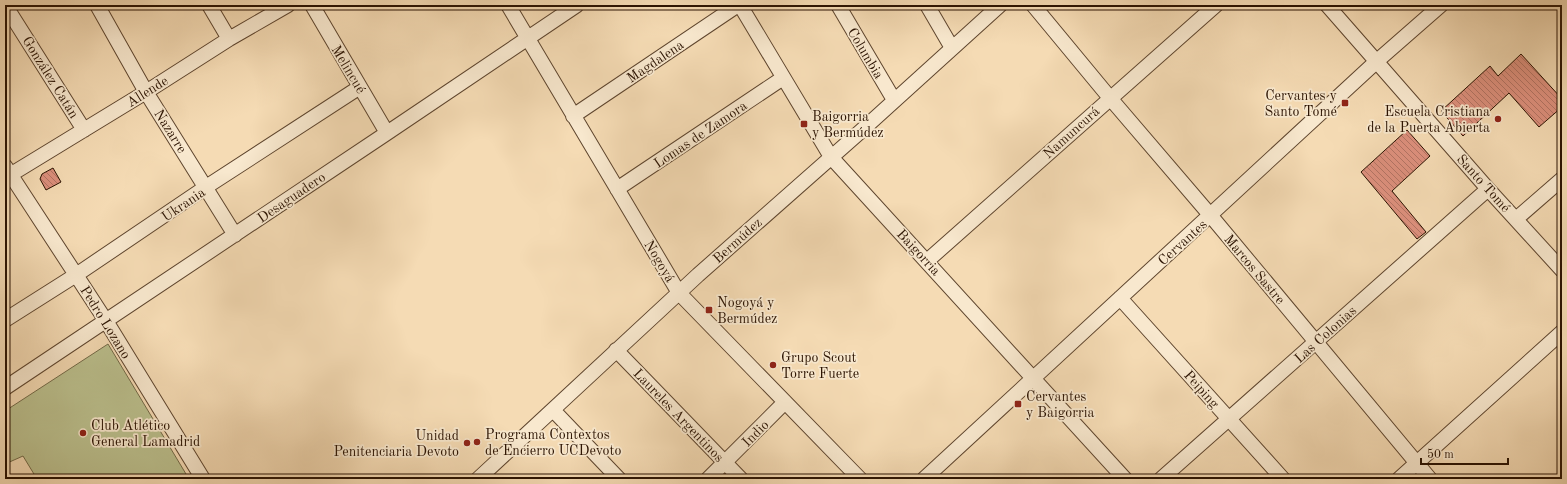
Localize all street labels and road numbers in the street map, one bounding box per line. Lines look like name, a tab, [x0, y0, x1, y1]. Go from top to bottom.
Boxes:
street label: Columbia	[845, 26, 886, 81]
street label: González Catán	[19, 34, 81, 121]
street label: Magdalena	[625, 38, 687, 86]
street label: Melincué	[328, 43, 368, 96]
street label: Allende	[124, 74, 171, 110]
street label: Lomas de Zamora	[652, 99, 750, 171]
street label: Namuncurá	[1041, 104, 1102, 161]
street label: Nazarre	[151, 107, 189, 156]
street label: Santo Tomé	[1454, 152, 1513, 215]
street label: Desaguadero	[255, 170, 328, 226]
street label: Ukrania	[159, 185, 208, 224]
street label: Bermúdez	[711, 215, 765, 266]
street label: Cervantes	[1156, 217, 1210, 268]
street label: Baigorria	[894, 227, 943, 278]
street label: Marcos Sastre	[1221, 232, 1287, 307]
street label: Nogoyá	[641, 238, 677, 285]
street label: Pedro Lozano	[77, 284, 133, 361]
street label: Las Colonias	[1292, 304, 1359, 366]
street label: Laureles Argentinos	[630, 366, 726, 465]
street label: Peiping	[1181, 368, 1222, 411]
street label: Indio	[740, 418, 772, 450]

